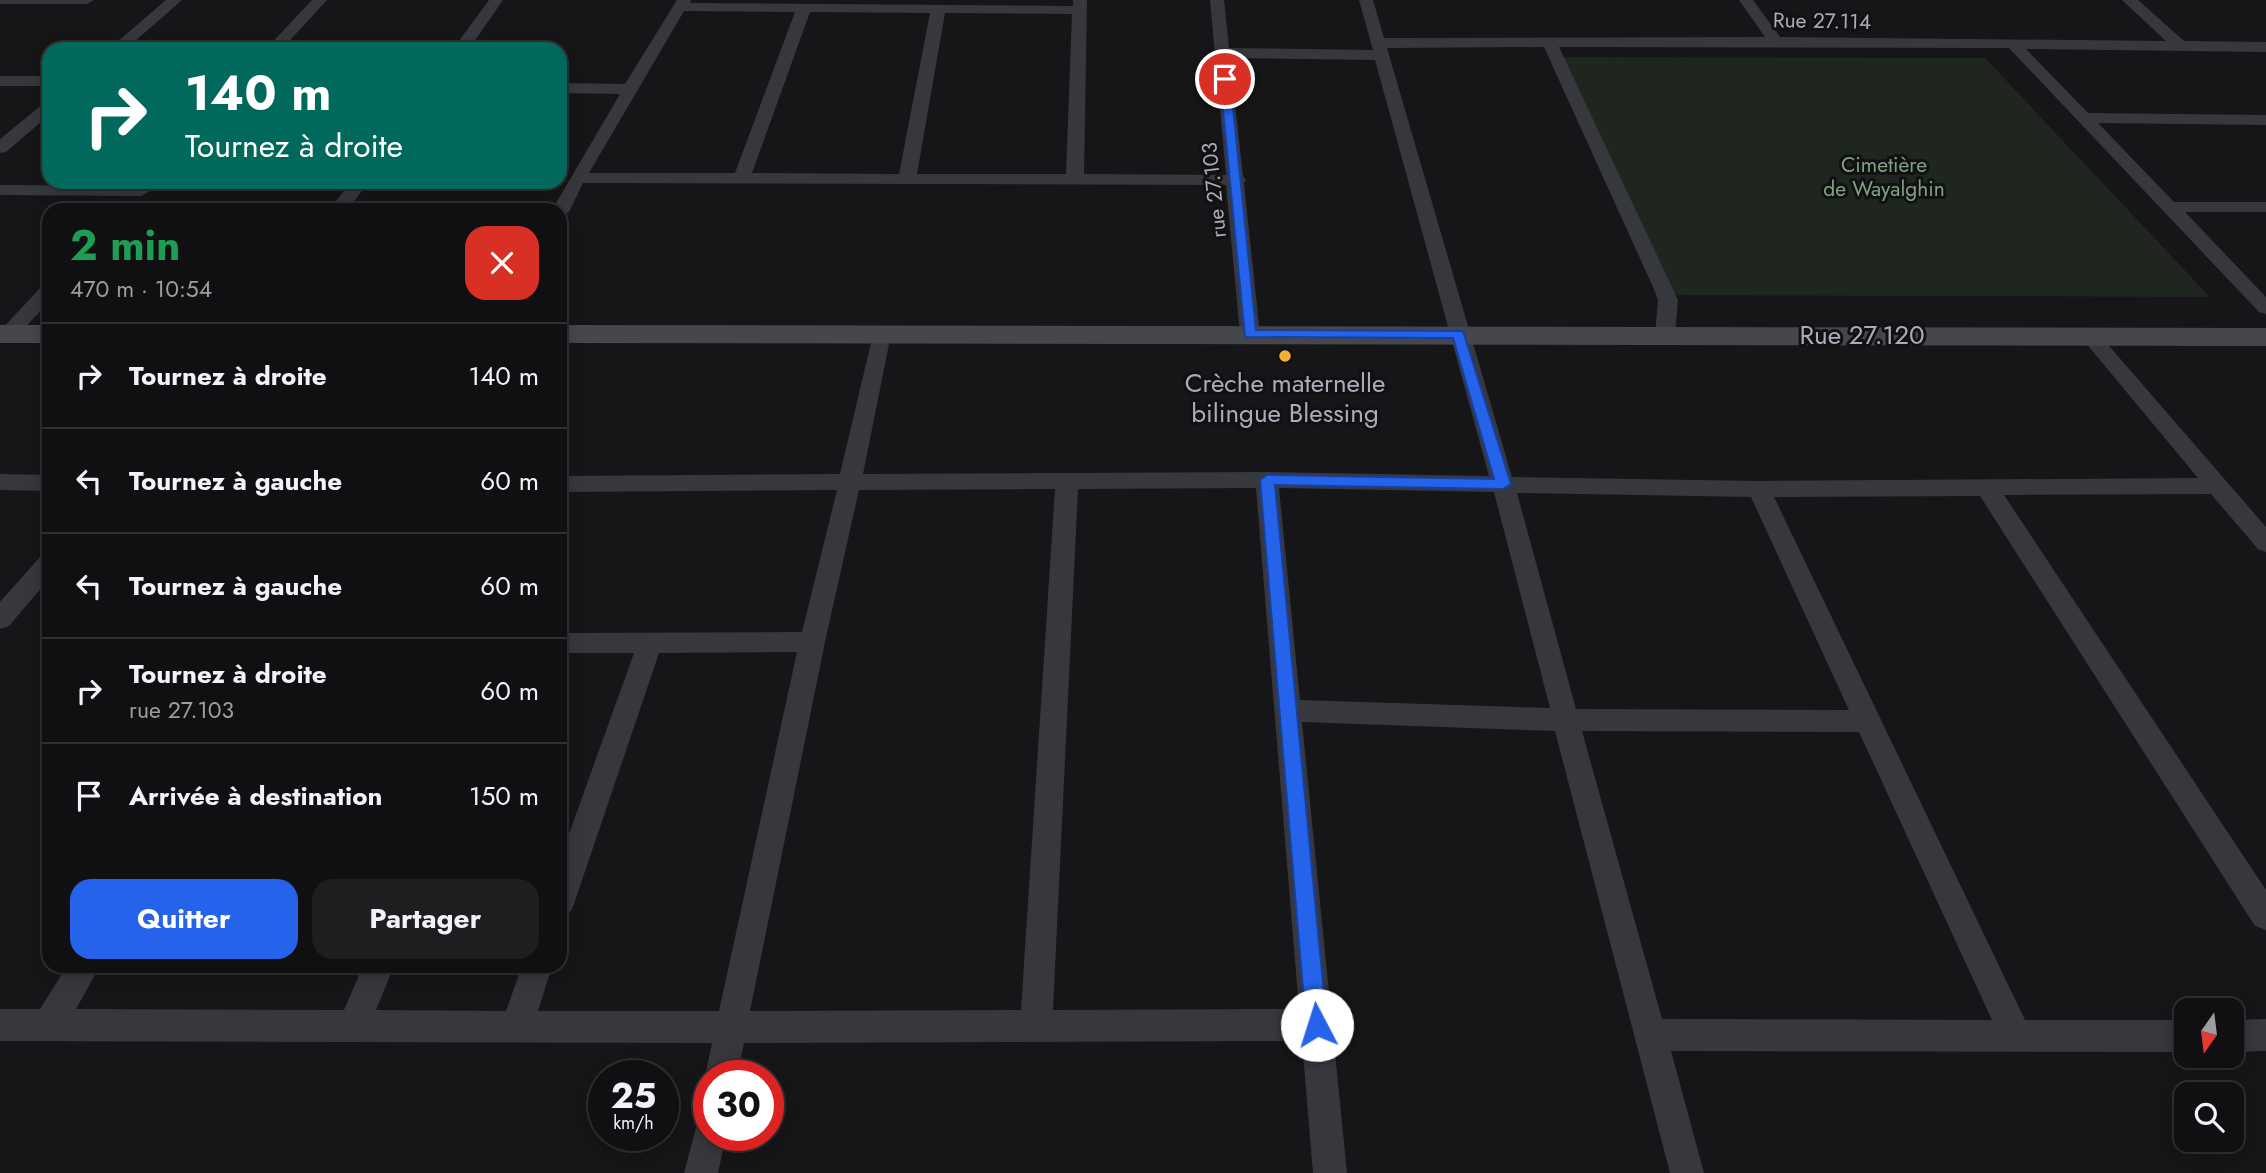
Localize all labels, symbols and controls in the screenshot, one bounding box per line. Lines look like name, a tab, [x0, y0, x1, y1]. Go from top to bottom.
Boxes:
street label: Rue 27.114	[1773, 5, 1871, 37]
pin	[1195, 49, 1255, 109]
text: 140 m	[185, 58, 331, 128]
icon: arrive	[1206, 60, 1244, 98]
icon: right	[70, 70, 161, 161]
text: Tournez à droite	[185, 123, 403, 169]
street label: rue 27.103	[1194, 141, 1234, 239]
park label: Cimetière de Wayalghin	[1823, 150, 1945, 204]
text: 2 min	[70, 215, 180, 276]
button: close	[465, 226, 539, 300]
text: 470 m · 10:54	[70, 272, 212, 306]
street label: Rue 27.120	[1799, 316, 1925, 354]
marker: Crèche maternelle bilingue Blessing	[1277, 348, 1293, 364]
icon: right	[70, 357, 108, 395]
text: Tournez à droite	[129, 357, 327, 395]
text: 140 m	[468, 357, 539, 395]
place label: Crèche maternelle bilingue Blessing	[1185, 364, 1385, 432]
icon: left	[70, 462, 108, 500]
text: Tournez à gauche	[129, 462, 342, 500]
text: 60 m	[480, 462, 539, 500]
icon: left	[70, 567, 108, 605]
text: Tournez à gauche	[129, 567, 342, 605]
text: 60 m	[480, 567, 539, 605]
text: Tournez à droite	[129, 655, 327, 693]
icon: right	[70, 672, 108, 710]
text: 60 m	[480, 672, 539, 710]
text: rue 27.103	[129, 693, 234, 727]
icon: arrive	[70, 777, 108, 815]
text: Arrivée à destination	[129, 777, 382, 815]
text: 150 m	[469, 777, 539, 815]
button: Quitter	[70, 879, 298, 959]
button: Partager	[312, 879, 539, 959]
position arrow	[1280, 988, 1354, 1062]
north arrow	[2174, 998, 2244, 1068]
map controls	[2174, 998, 2244, 1152]
speed limit sign: 30	[693, 1060, 784, 1151]
text: 25	[611, 1071, 656, 1121]
button: search	[2174, 1082, 2244, 1152]
text: km/h	[613, 1110, 654, 1136]

